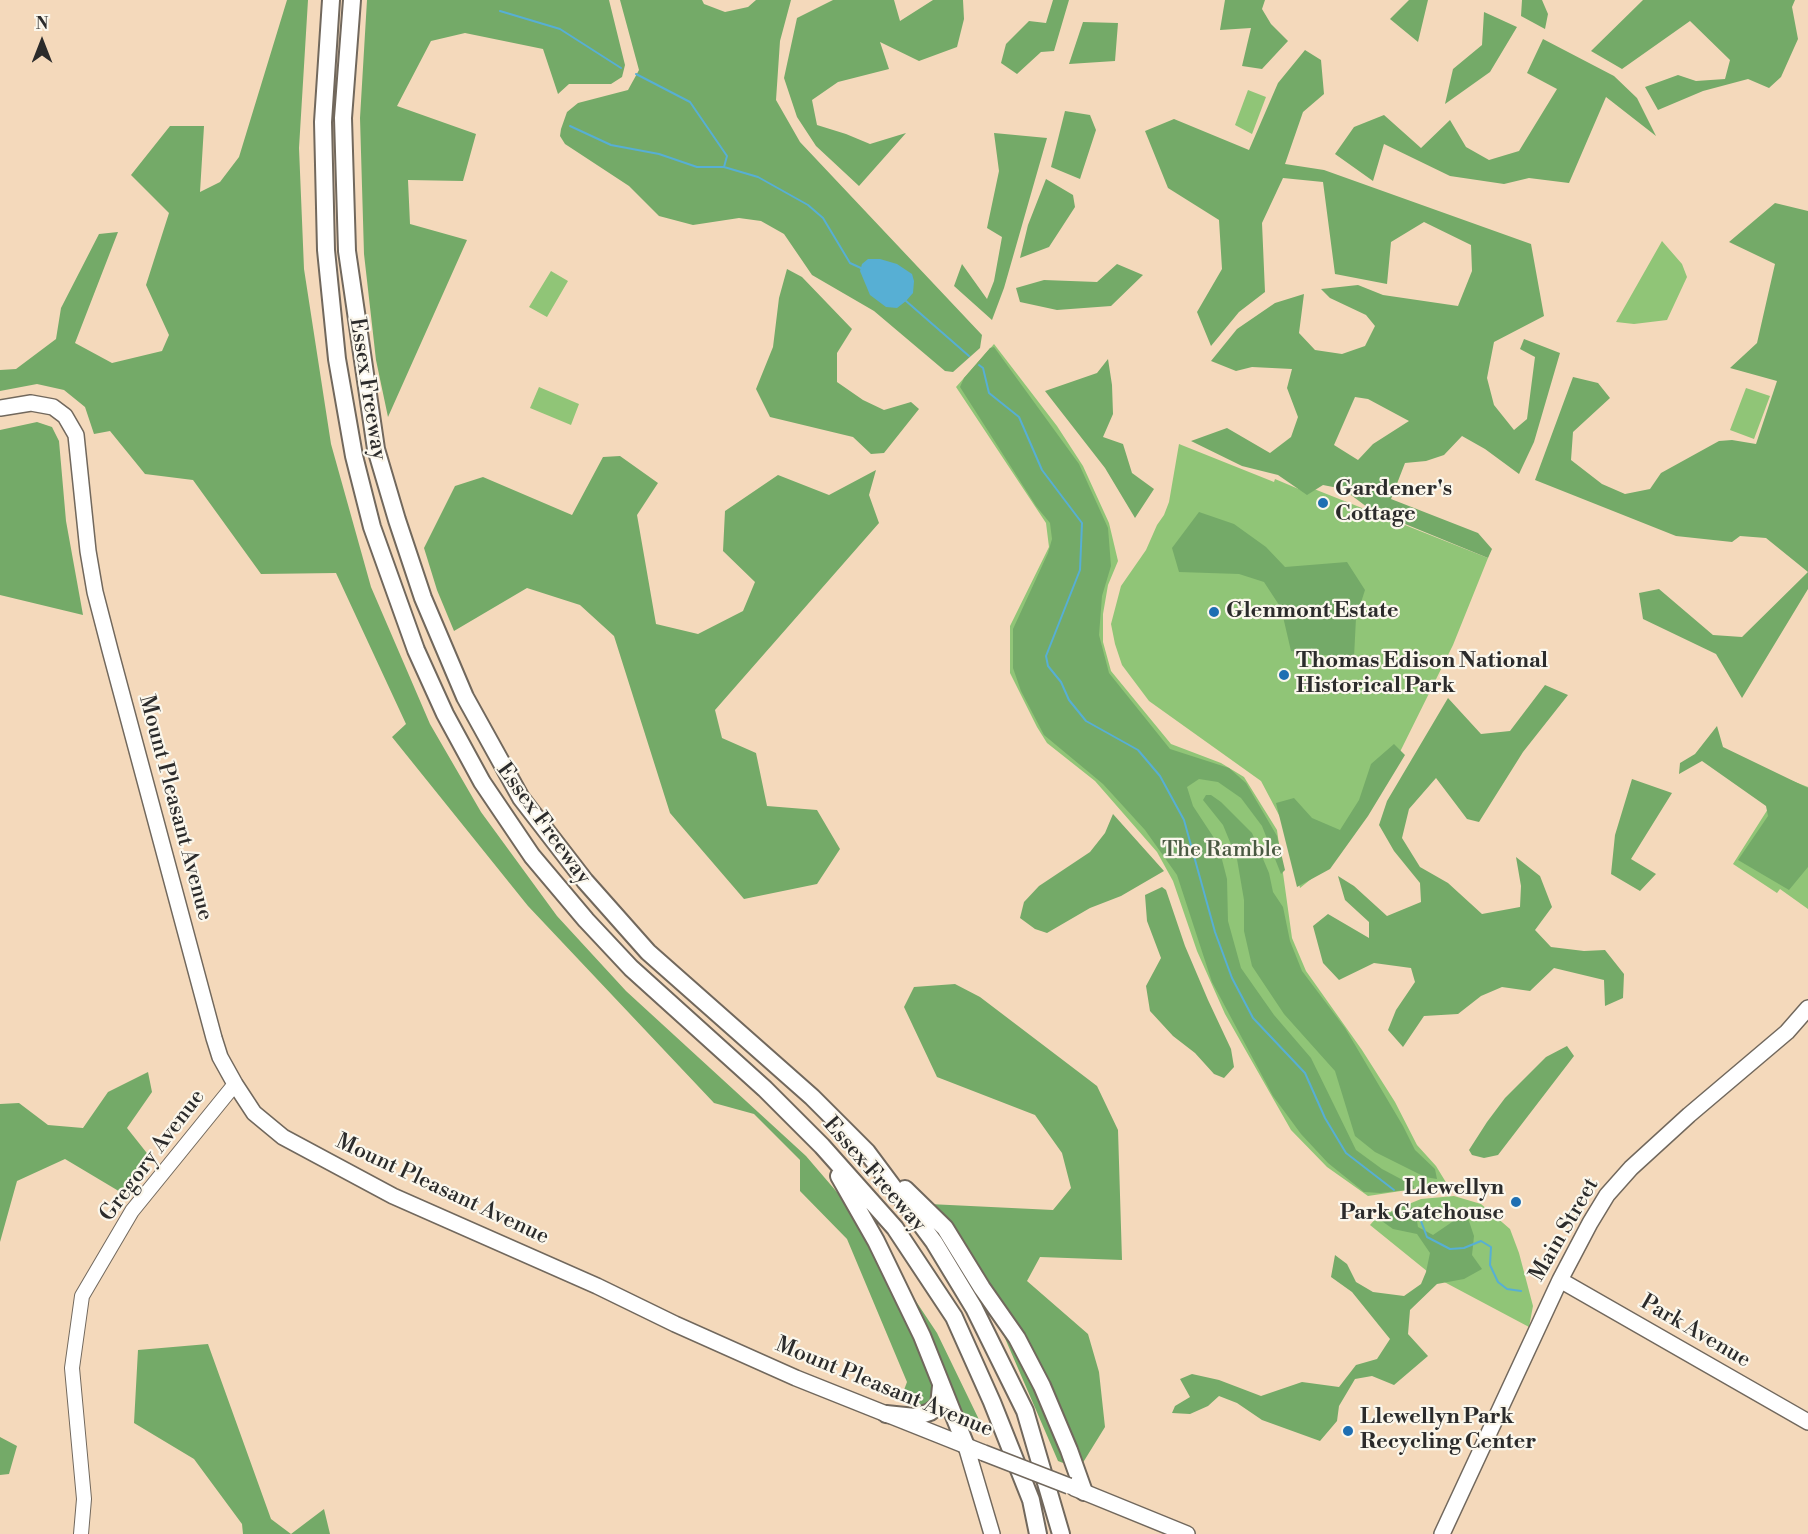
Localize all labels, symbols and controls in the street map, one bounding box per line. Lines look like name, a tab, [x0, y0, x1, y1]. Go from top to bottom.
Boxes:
north arrow	[12, 12, 72, 72]
text: N	[36, 14, 48, 34]
street label: Essex Freeway	[343, 316, 391, 462]
place label: Gardener's Cottage	[1335, 477, 1452, 528]
marker: Gardener's Cottage	[1316, 496, 1330, 510]
place label: Glenmont Estate	[1226, 599, 1399, 625]
marker: Glenmont Estate	[1207, 605, 1221, 619]
place label: Thomas Edison National Historical Park	[1296, 649, 1548, 700]
marker: Thomas Edison National Historical Park	[1277, 668, 1291, 682]
street label: Mount Pleasant Avenue	[132, 692, 218, 924]
street label: Essex Freeway	[490, 758, 596, 890]
park label: The Ramble	[1162, 838, 1282, 864]
street label: Gregory Avenue	[95, 1085, 211, 1227]
street label: Essex Freeway	[817, 1112, 931, 1238]
street label: Mount Pleasant Avenue	[331, 1129, 553, 1251]
street label: Main Street	[1525, 1174, 1605, 1286]
place label: Llewellyn Park Gatehouse	[1340, 1176, 1504, 1228]
marker: Llewellyn Park Gatehouse	[1509, 1195, 1523, 1209]
street label: Park Avenue	[1635, 1290, 1755, 1374]
street label: Mount Pleasant Avenue	[771, 1332, 997, 1444]
place label: Llewellyn Park Recycling Center	[1360, 1405, 1536, 1456]
marker: Llewellyn Park Recycling Center	[1341, 1424, 1355, 1438]

